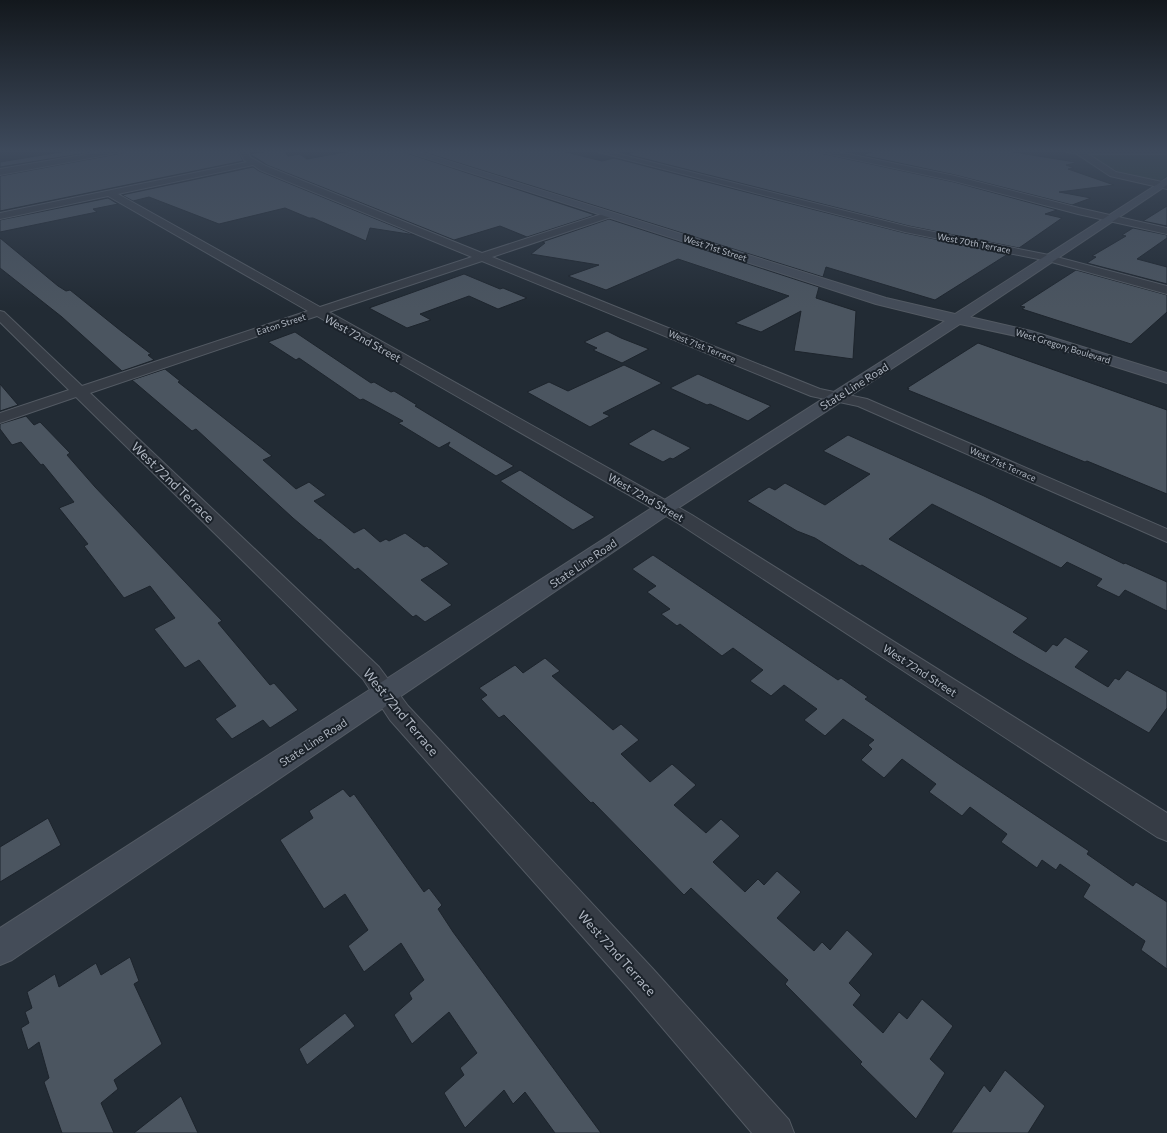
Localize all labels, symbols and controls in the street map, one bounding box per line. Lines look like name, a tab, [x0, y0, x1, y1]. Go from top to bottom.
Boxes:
street label: West 70th Terrace	[936, 230, 1012, 256]
street label: West 71st Street	[682, 233, 749, 264]
street label: Eaton Street	[255, 311, 307, 337]
street label: West 72nd Street	[322, 312, 404, 365]
street label: West Gregory Boulevard	[1014, 326, 1112, 366]
street label: West 71st Terrace	[667, 327, 738, 365]
street label: State Line Road	[817, 360, 891, 412]
street label: West 72nd Terrace	[128, 438, 218, 526]
street label: West 71st Terrace	[968, 444, 1038, 484]
street label: West 72nd Street	[606, 470, 687, 524]
street label: State Line Road	[547, 536, 619, 590]
street label: West 72nd Street	[881, 641, 960, 699]
street label: West 72nd Terrace	[360, 665, 442, 759]
street label: State Line Road	[277, 715, 349, 769]
street label: West 72nd Terrace	[575, 907, 659, 999]

